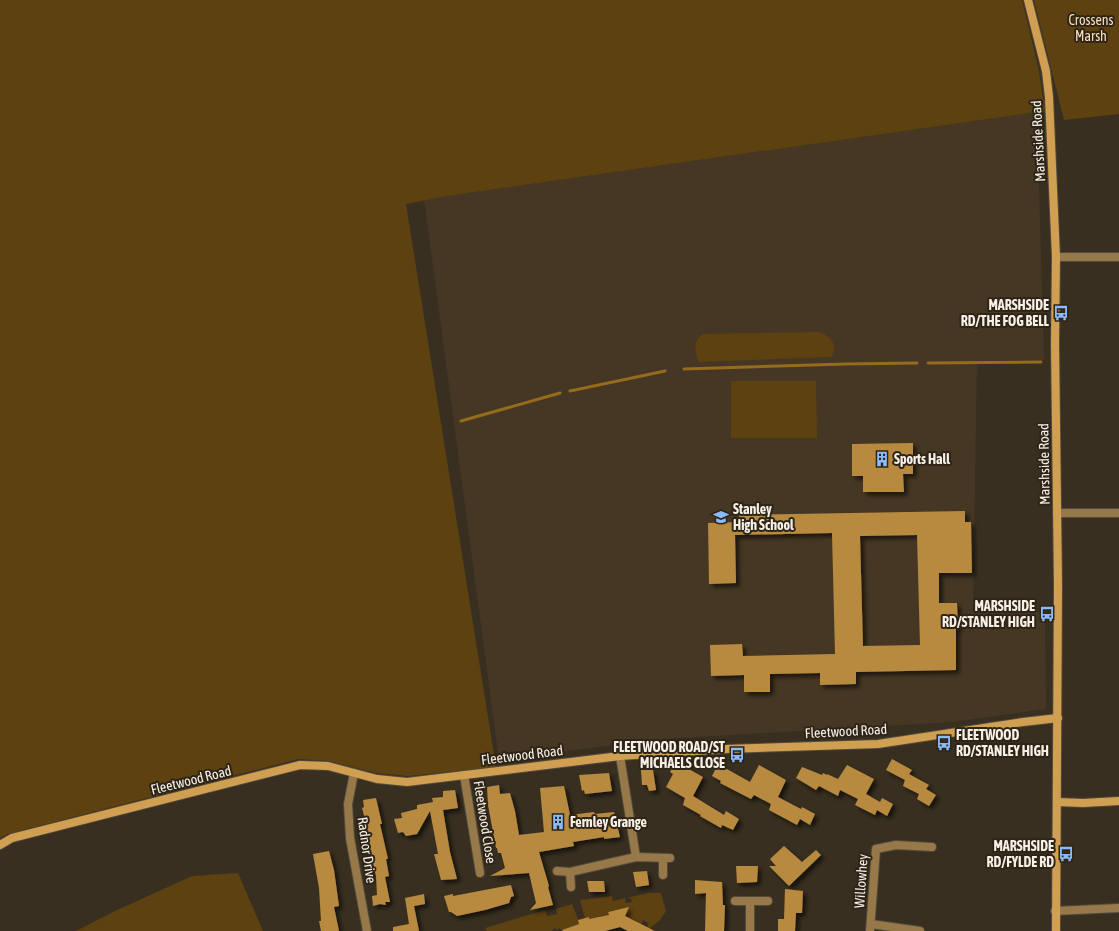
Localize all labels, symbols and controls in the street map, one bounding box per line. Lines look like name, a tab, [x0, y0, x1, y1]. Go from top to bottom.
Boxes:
park label: Crossens Marsh	[1069, 12, 1114, 44]
street label: Marshside Road	[1028, 100, 1048, 182]
place label: MARSHSIDE RD/THE FOG BELL	[961, 297, 1050, 329]
bus stop icon: MARSHSIDE RD/THE FOG BELL	[1052, 304, 1070, 322]
street label: Marshside Road	[1035, 423, 1053, 505]
building icon: Sports Hall	[873, 450, 891, 468]
place label: Sports Hall	[894, 451, 950, 467]
place label: Stanley High School	[733, 501, 794, 533]
school or university icon: Stanley High School	[712, 508, 730, 526]
place label: MARSHSIDE RD/STANLEY HIGH	[942, 598, 1035, 630]
bus stop icon: MARSHSIDE RD/STANLEY HIGH	[1038, 605, 1056, 623]
street label: Fleetwood Road	[804, 721, 888, 741]
place label: FLEETWOOD RD/STANLEY HIGH	[956, 727, 1049, 759]
bus stop icon: FLEETWOOD RD/STANLEY HIGH	[935, 734, 953, 752]
place label: FLEETWOOD ROAD/ST MICHAELS CLOSE	[613, 739, 726, 771]
street label: Fleetwood Road	[480, 742, 564, 768]
bus stop icon: FLEETWOOD ROAD/ST MICHAELS CLOSE	[728, 746, 746, 764]
street label: Fleetwood Road	[149, 762, 233, 798]
street label: Fleetwood Close	[471, 779, 499, 865]
building icon: Fernley Grange	[549, 813, 567, 831]
place label: Fernley Grange	[570, 814, 647, 830]
street label: Radnor Drive	[354, 816, 380, 884]
place label: MARSHSIDE RD/FYLDE RD	[987, 838, 1054, 870]
bus stop icon: MARSHSIDE RD/FYLDE RD	[1057, 845, 1075, 863]
street label: Willowhey	[851, 853, 871, 909]

